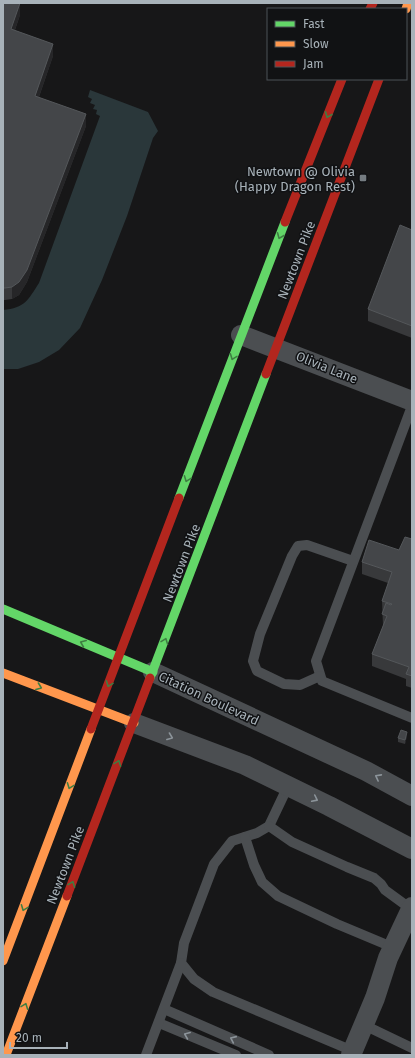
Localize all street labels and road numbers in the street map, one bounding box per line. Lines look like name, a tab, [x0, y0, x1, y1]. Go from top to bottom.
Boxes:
street label: Newtown Pike	[275, 219, 318, 301]
street label: Olivia Lane	[294, 348, 360, 387]
street label: Newtown Pike	[160, 522, 203, 604]
street label: Citation Boulevard	[156, 669, 261, 728]
street label: Newtown Pike	[44, 824, 87, 906]

